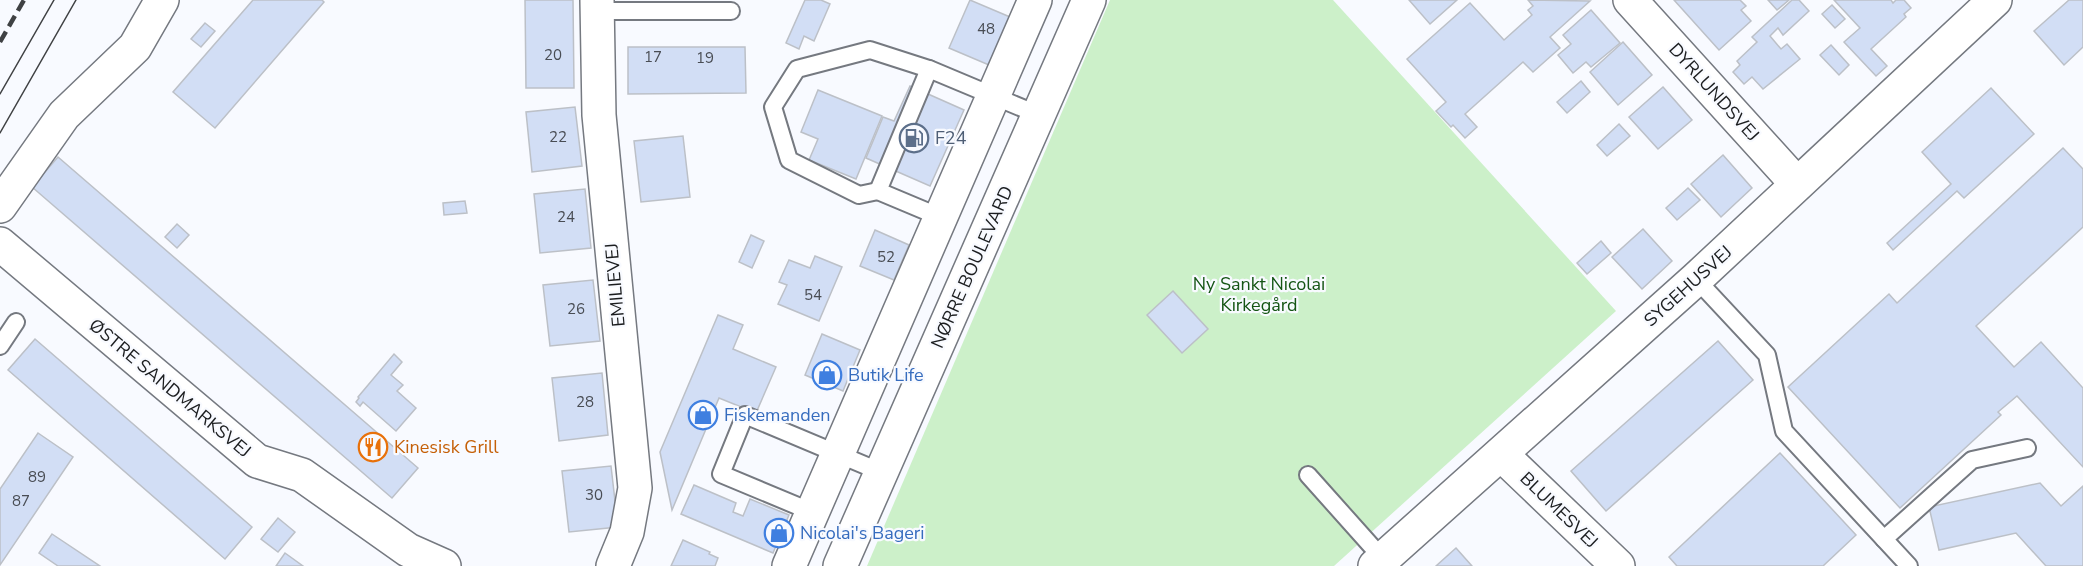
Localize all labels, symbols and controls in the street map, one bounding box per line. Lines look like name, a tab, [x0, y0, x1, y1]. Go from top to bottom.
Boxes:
house number: 48	[977, 19, 995, 39]
street label: DYRLUNDSVEJ	[1663, 38, 1765, 146]
house number: 20	[544, 45, 562, 65]
house number: 17	[644, 47, 662, 67]
house number: 19	[696, 48, 714, 68]
fuel station icon: F24	[898, 122, 930, 154]
place label: F24	[935, 126, 967, 150]
house number: 22	[549, 127, 567, 147]
street label: NØRRE BOULEVARD	[925, 182, 1019, 352]
house number: 24	[557, 207, 575, 227]
street label: SYGEHUSVEJ	[1639, 240, 1737, 332]
street label: EMILIEVEJ	[599, 242, 631, 328]
house number: 52	[877, 247, 895, 267]
park label: Ny Sankt Nicolai Kirkegård	[1193, 272, 1325, 317]
house number: 54	[804, 285, 822, 305]
house number: 26	[567, 299, 585, 319]
street label: ØSTRE SANDMARKSVEJ	[84, 313, 256, 463]
shop icon: Butik Life	[811, 359, 843, 391]
place label: Butik Life	[848, 363, 924, 387]
house number: 28	[576, 392, 594, 412]
shop icon: Fiskemanden	[687, 399, 719, 431]
place label: Fiskemanden	[724, 403, 831, 427]
restaurant icon: Kinesisk Grill	[357, 431, 389, 463]
place label: Kinesisk Grill	[394, 435, 499, 459]
house number: 89	[28, 467, 46, 487]
street label: BLUMESVEJ	[1515, 467, 1603, 553]
house number: 30	[585, 485, 603, 505]
house number: 87	[12, 491, 30, 511]
shop icon: Nicolai's Bageri	[763, 517, 795, 549]
place label: Nicolai's Bageri	[800, 521, 924, 545]

